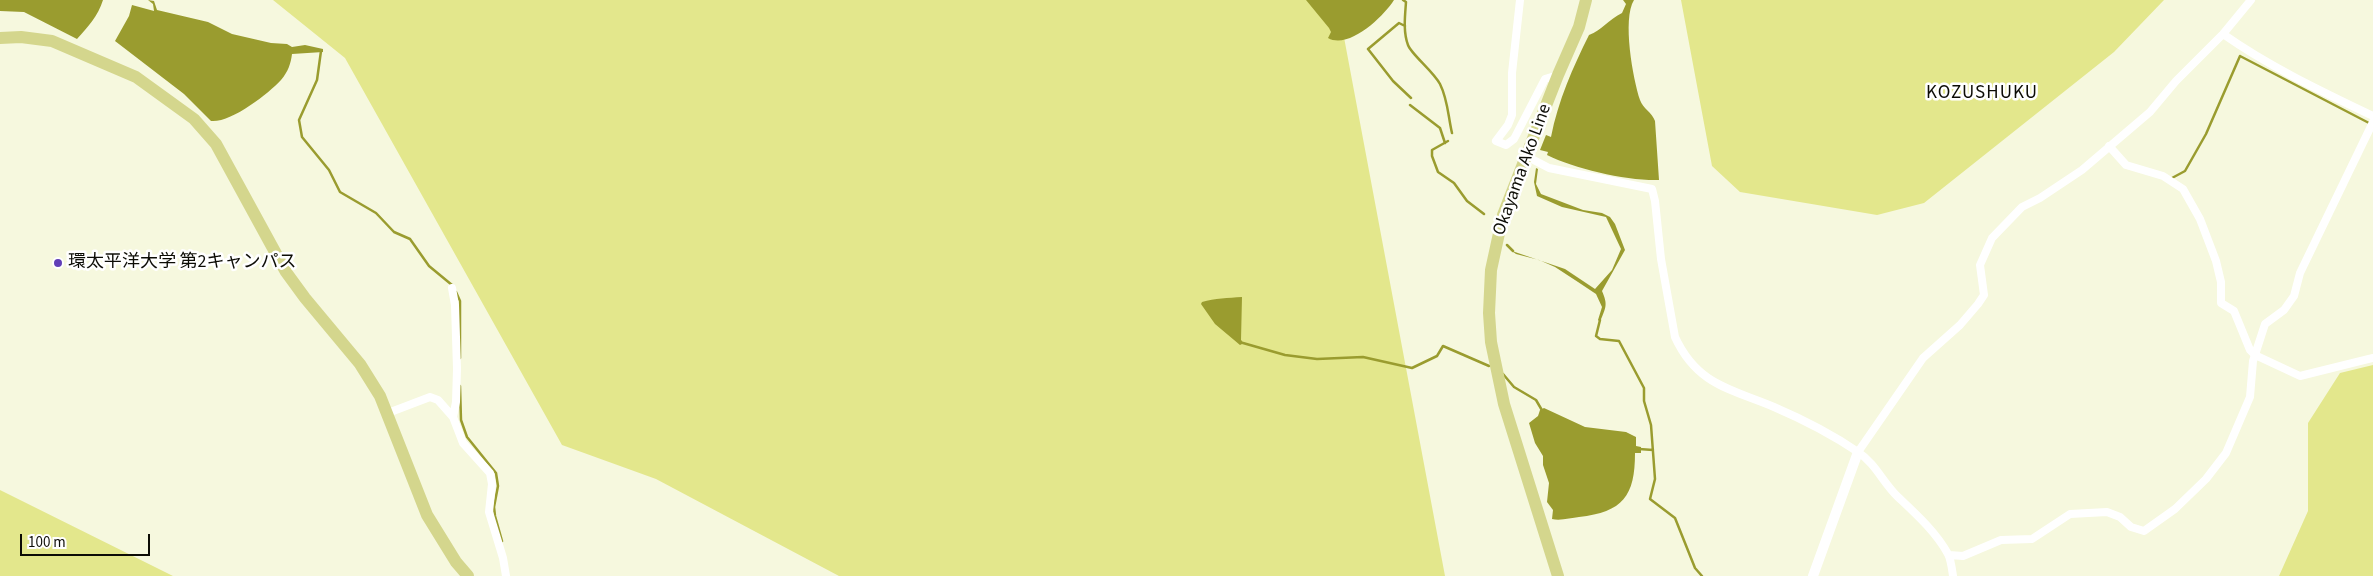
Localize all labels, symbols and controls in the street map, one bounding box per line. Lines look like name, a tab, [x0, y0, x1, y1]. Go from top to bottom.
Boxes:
district label: KOZUSHUKU	[1925, 83, 2039, 105]
street label: Okayama Ako Line	[1489, 101, 1557, 239]
place label: 環太平洋大学 第2キャンパス	[68, 252, 297, 274]
marker: 環太平洋大学 第2キャンパス	[52, 257, 64, 269]
scale bar	[22, 524, 152, 556]
text: 100 m	[28, 532, 66, 553]

